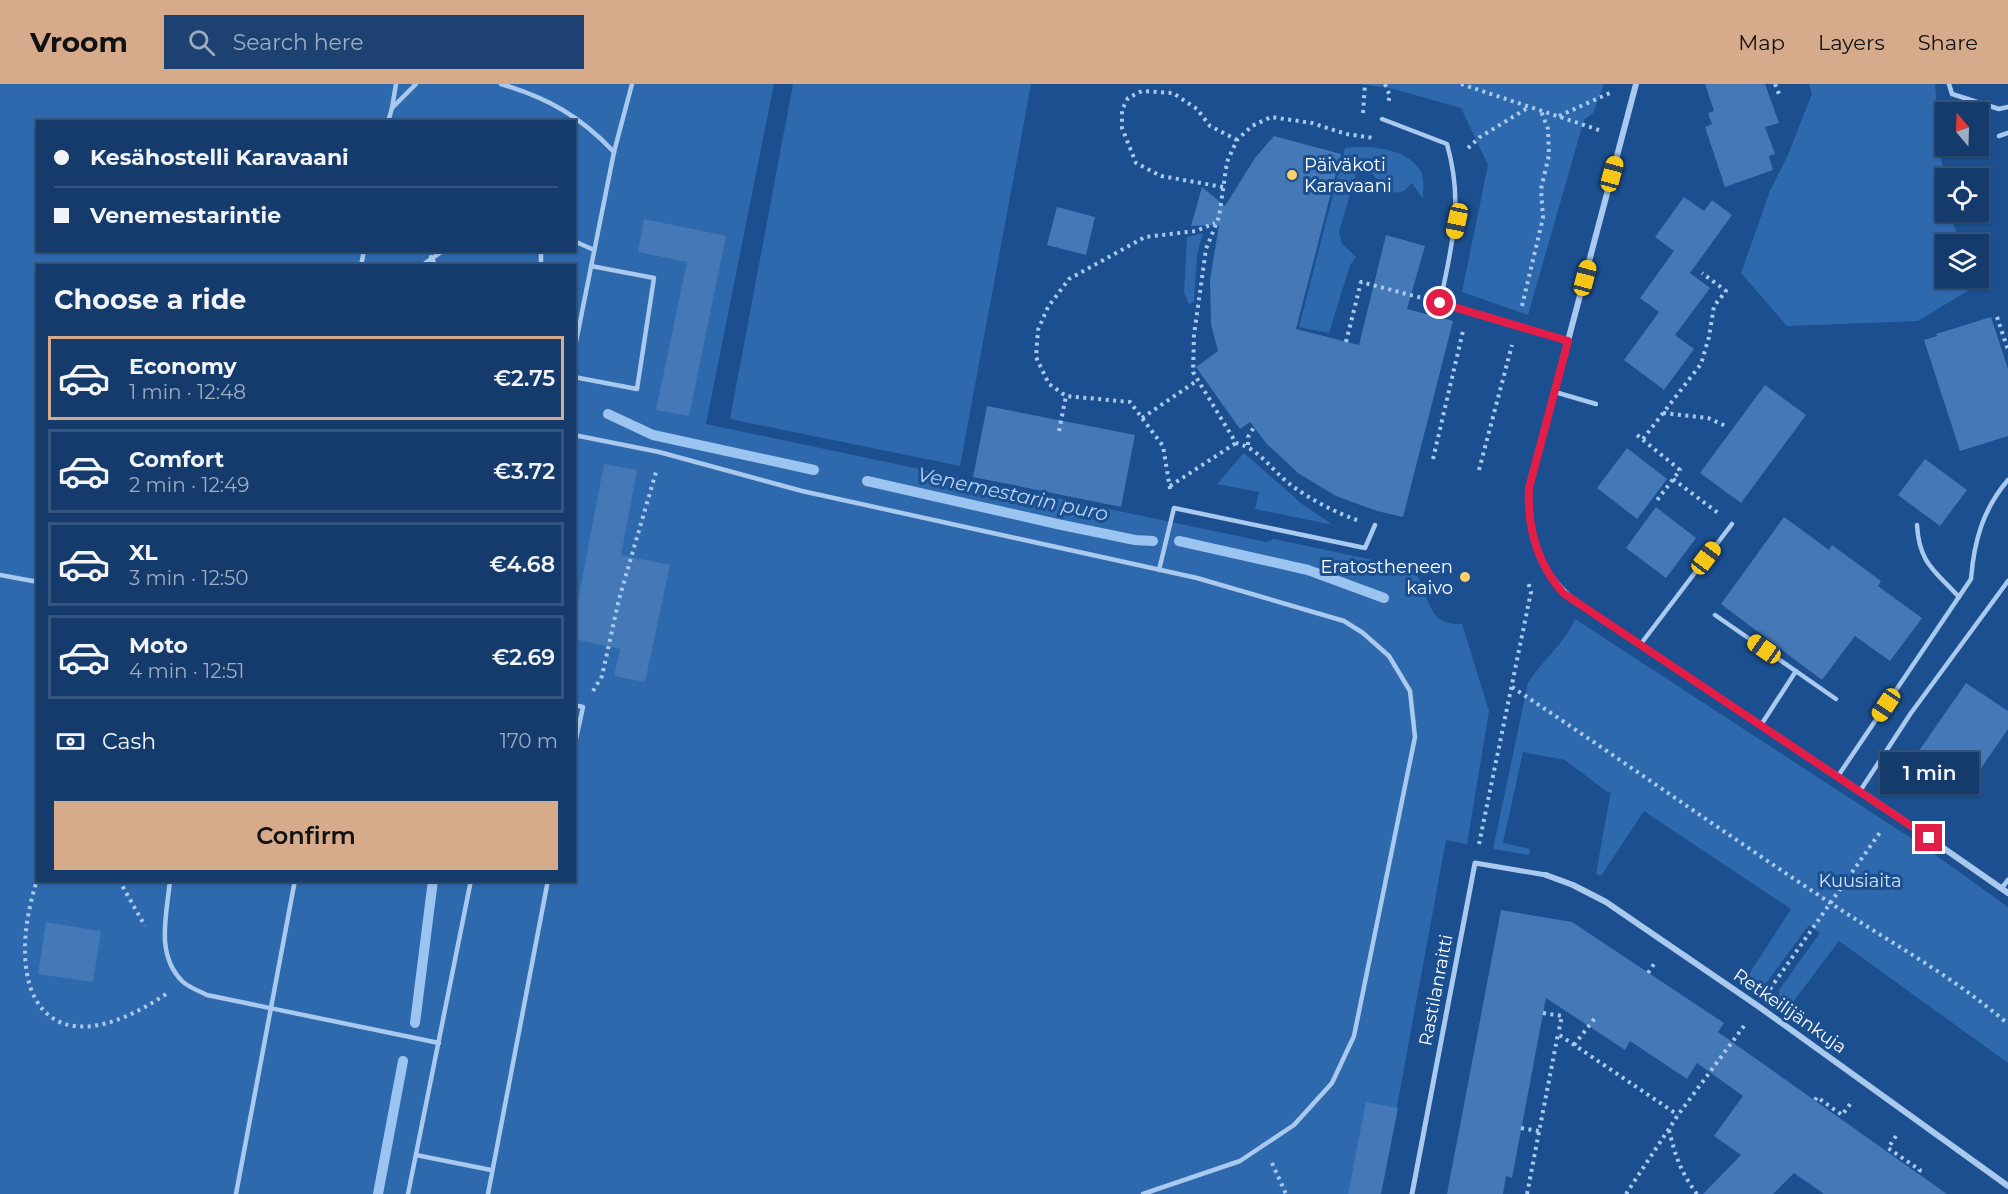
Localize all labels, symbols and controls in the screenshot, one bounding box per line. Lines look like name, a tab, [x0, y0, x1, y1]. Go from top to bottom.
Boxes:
search box	[164, 15, 584, 69]
text: Vroom	[30, 25, 128, 59]
icon: search	[185, 26, 218, 59]
text: Search here	[233, 29, 364, 56]
text: Map	[1738, 30, 1785, 55]
text: Layers	[1818, 30, 1885, 55]
text: Share	[1918, 30, 1978, 55]
north arrow	[1935, 102, 1989, 156]
map controls	[1935, 102, 1989, 288]
text: Kesähostelli Karavaani	[90, 144, 349, 171]
place label: Päiväkoti Karavaani	[1304, 154, 1392, 197]
car	[1599, 154, 1625, 194]
marker: Päiväkoti Karavaani	[1285, 168, 1299, 182]
button: locate	[1935, 168, 1989, 222]
text: Venemestarintie	[90, 202, 281, 229]
car	[1444, 202, 1470, 240]
button: layers	[1935, 234, 1989, 288]
car	[1572, 258, 1598, 298]
text: Choose a ride	[54, 283, 246, 316]
route start	[1426, 289, 1453, 316]
icon: car	[57, 351, 111, 405]
text: Economy	[129, 353, 237, 380]
text: €2.75	[494, 365, 555, 392]
text: 1 min · 12:48	[129, 380, 246, 404]
icon: car	[57, 444, 111, 498]
text: Comfort	[129, 446, 224, 473]
text: €3.72	[493, 458, 555, 485]
water label: Venemestarin puro	[916, 462, 1110, 526]
text: 2 min · 12:49	[129, 473, 249, 497]
icon: car	[57, 537, 111, 591]
car	[1688, 538, 1724, 578]
text: XL	[129, 539, 158, 566]
text: €4.68	[489, 551, 555, 578]
place label: Eratostheneen kaivo	[1320, 556, 1453, 599]
text: 3 min · 12:50	[129, 566, 249, 590]
marker: Eratostheneen kaivo	[1458, 570, 1472, 584]
icon: car	[57, 630, 111, 684]
car	[1744, 631, 1784, 667]
text: Moto	[129, 632, 188, 659]
text: €2.69	[492, 644, 555, 671]
text: 4 min · 12:51	[129, 659, 244, 683]
car	[1868, 685, 1904, 725]
icon: cash	[54, 725, 87, 758]
text: Cash	[102, 728, 156, 755]
text: 170 m	[500, 729, 558, 753]
callout: 1 min	[1880, 751, 1978, 793]
text: 1 min	[1903, 761, 1956, 785]
button: Confirm	[54, 801, 558, 870]
route end	[1915, 824, 1942, 851]
park label: Kuusiaita	[1818, 870, 1902, 892]
street label: Rastilanraitti	[1414, 932, 1458, 1048]
street label: Retkeilijänkuja	[1729, 964, 1851, 1058]

